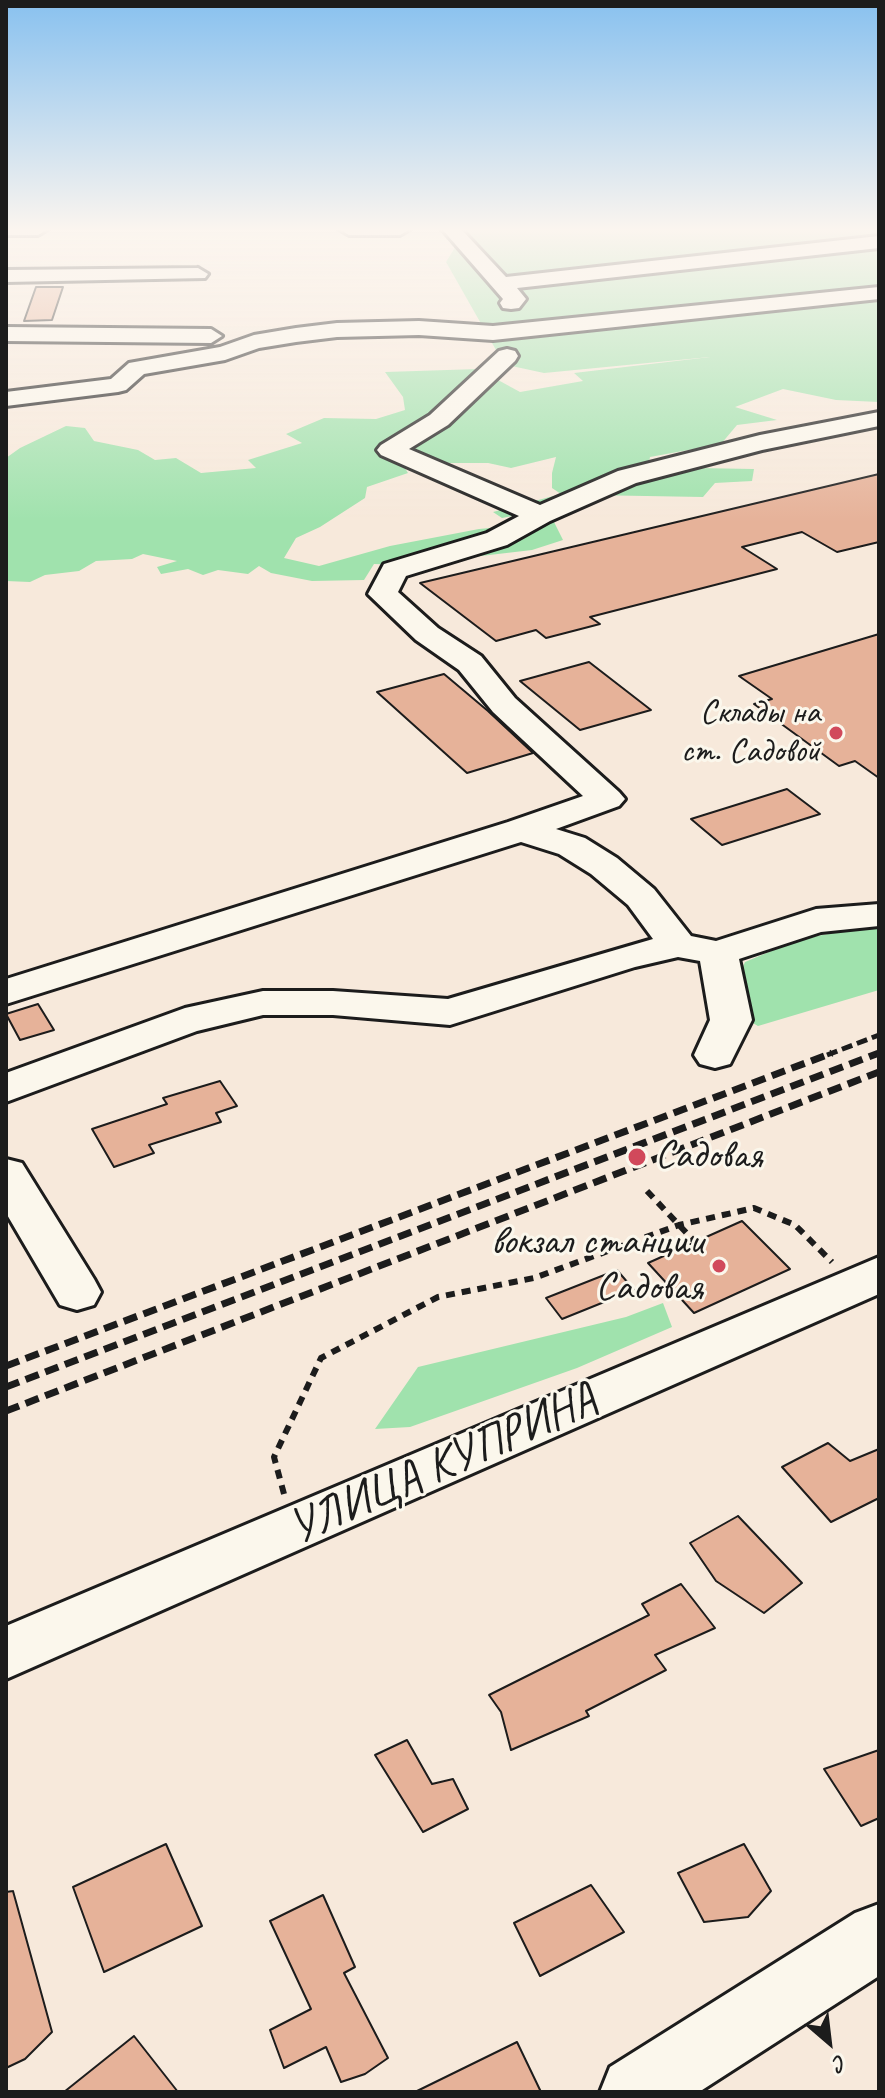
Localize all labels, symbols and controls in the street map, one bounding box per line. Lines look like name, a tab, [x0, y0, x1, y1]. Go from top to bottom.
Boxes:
place label: Склады на ст. Садовой	[681, 693, 820, 772]
marker: Склады на ст. Садовой	[827, 724, 845, 742]
place label: Садовая	[655, 1133, 762, 1181]
marker: Садовая	[626, 1146, 648, 1168]
place label: вокзал станции Садовая	[491, 1219, 703, 1313]
marker: вокзал станции Садовая	[710, 1257, 728, 1275]
street label: УЛИЦА КУПРИНА	[280, 1371, 606, 1559]
north arrow	[789, 2002, 869, 2082]
text: С	[829, 2048, 852, 2078]

